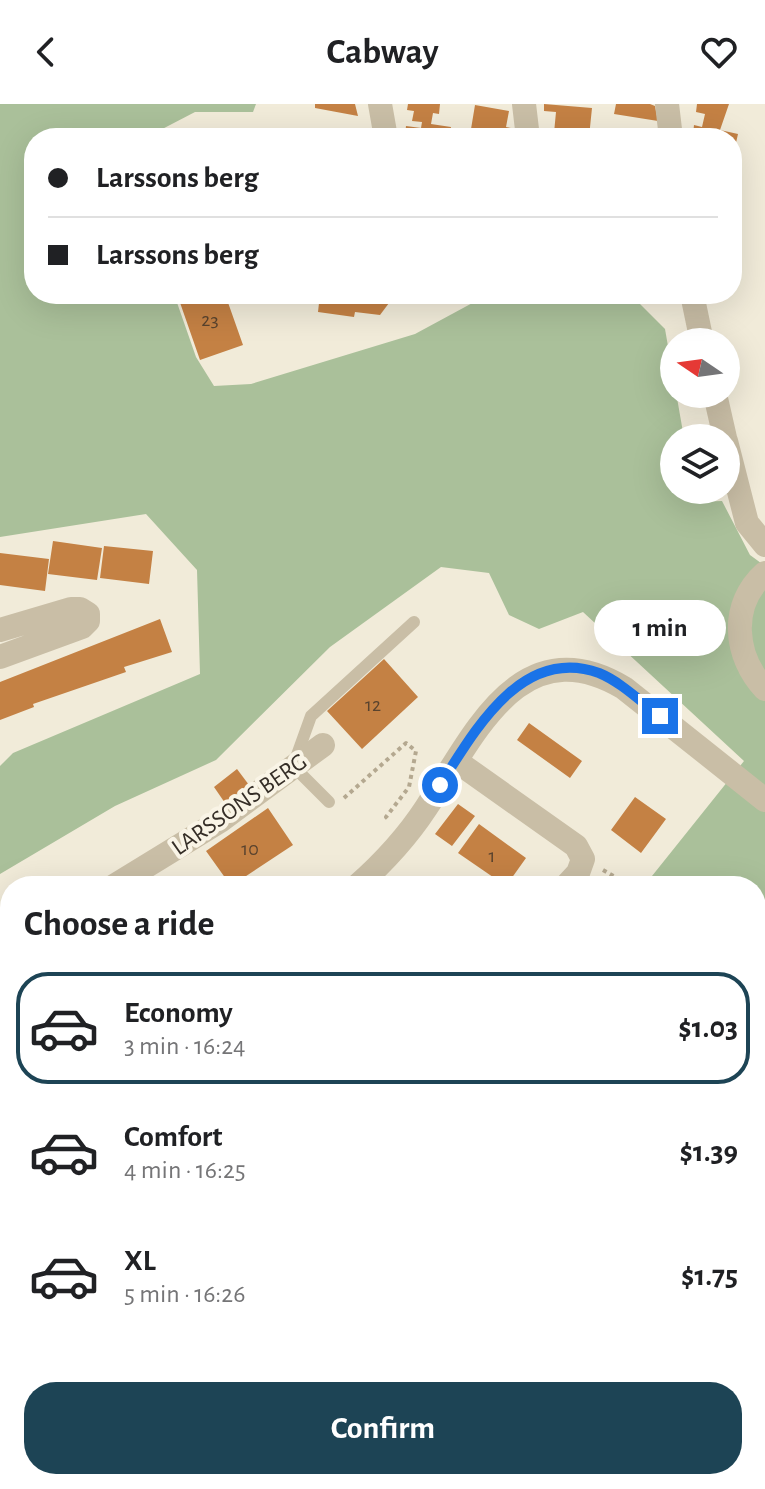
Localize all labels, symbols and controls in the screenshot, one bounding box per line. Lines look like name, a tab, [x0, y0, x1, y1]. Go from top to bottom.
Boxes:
icon: back	[24, 30, 68, 74]
icon: heart	[697, 30, 741, 74]
text: Cabway	[326, 34, 439, 70]
text: Larssons berg	[96, 163, 258, 193]
text: Larssons berg	[96, 240, 258, 270]
house number: 23	[201, 310, 219, 330]
north arrow	[660, 328, 740, 408]
map controls	[660, 328, 740, 504]
button: layers	[660, 424, 740, 504]
callout: 1 min	[594, 600, 726, 656]
text: 1 min	[633, 615, 687, 641]
house number: 12	[365, 695, 381, 715]
route end	[642, 698, 678, 734]
street label: LARSSONS BERG	[168, 749, 311, 860]
route start	[422, 767, 458, 803]
house number: 10	[241, 839, 259, 859]
house number: 1	[489, 846, 495, 866]
text: Choose a ride	[24, 906, 214, 942]
icon: car	[28, 992, 100, 1064]
text: Economy	[124, 998, 233, 1028]
text: $1.03	[678, 1013, 738, 1043]
text: 3 min · 16:24	[124, 1033, 246, 1059]
icon: car	[28, 1116, 100, 1188]
text: Comfort	[124, 1122, 223, 1152]
text: $1.39	[679, 1137, 738, 1167]
text: 4 min · 16:25	[124, 1157, 246, 1183]
icon: car	[28, 1240, 100, 1312]
text: XL	[124, 1246, 156, 1276]
text: $1.75	[681, 1261, 738, 1291]
text: 5 min · 16:26	[124, 1281, 245, 1307]
button: Confirm	[24, 1382, 742, 1474]

